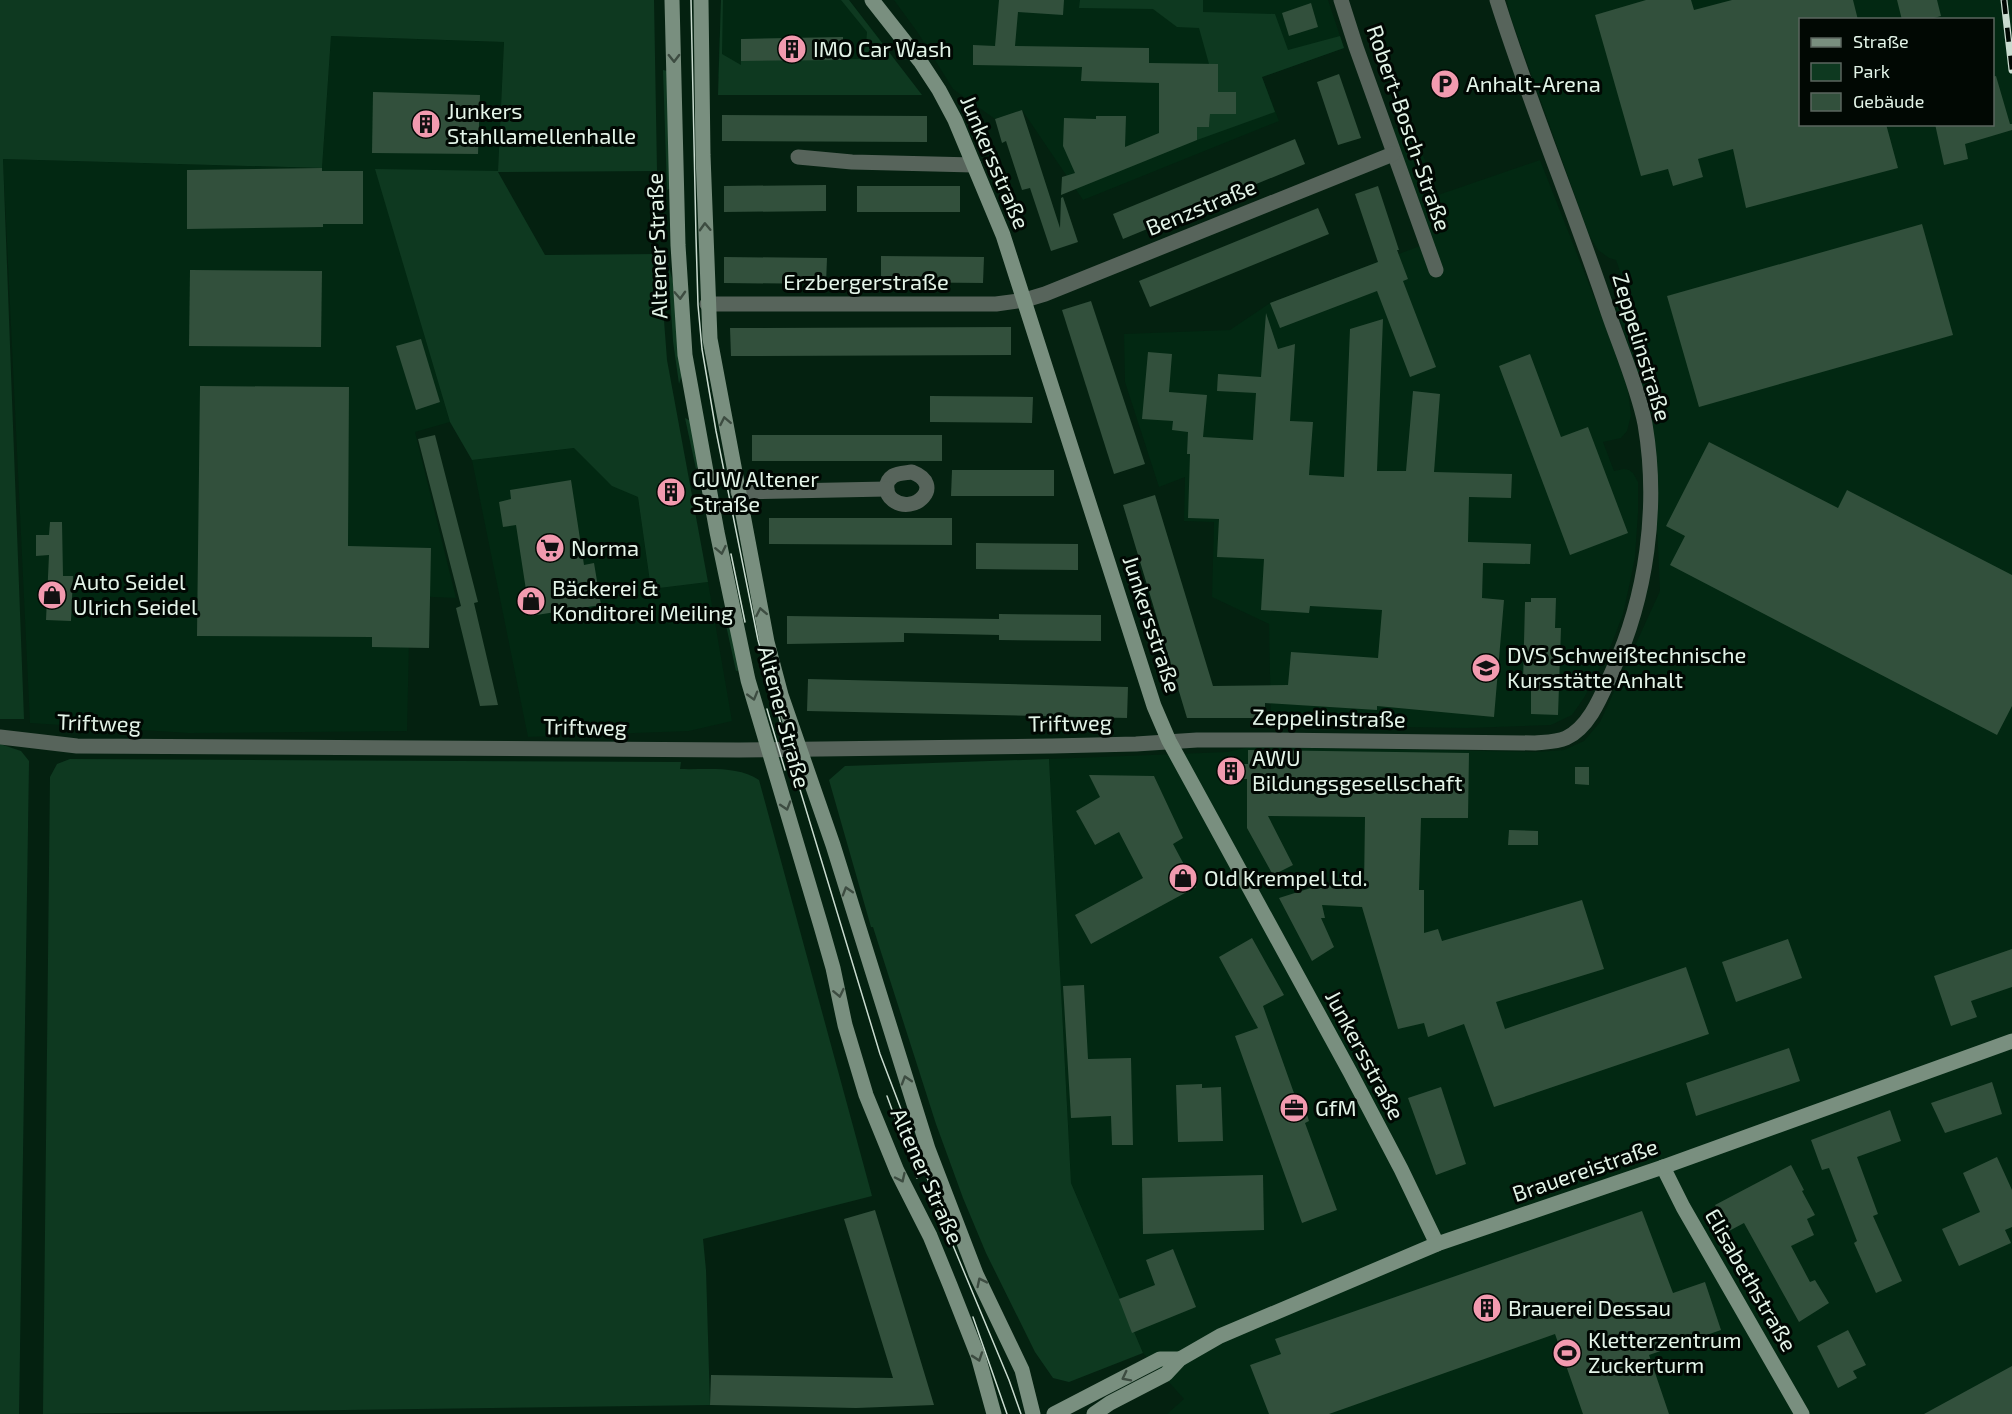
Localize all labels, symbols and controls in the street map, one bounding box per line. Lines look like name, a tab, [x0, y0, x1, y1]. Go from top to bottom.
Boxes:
legend	[1799, 18, 1994, 126]
street label: Robert-Bosch-Straße	[1362, 21, 1457, 234]
text: Straße	[1853, 30, 1909, 52]
building icon: IMO Car Wash	[776, 33, 808, 65]
place label: IMO Car Wash	[813, 35, 952, 61]
one-way arrow	[667, 54, 680, 63]
text: Park	[1853, 60, 1890, 82]
parking icon: Anhalt-Arena	[1429, 68, 1461, 100]
place label: Anhalt-Arena	[1466, 70, 1601, 96]
text: Gebäude	[1853, 90, 1924, 112]
street label: Junkersstraße	[956, 91, 1036, 232]
place label: Junkers Stahllamellenhalle	[447, 97, 636, 148]
building icon: Junkers Stahllamellenhalle	[410, 108, 442, 140]
street label: Altener Straße	[640, 172, 672, 320]
street label: Benzstraße	[1142, 172, 1260, 240]
one-way arrow	[699, 223, 711, 232]
street label: Erzbergerstraße	[783, 268, 949, 294]
street label: Zeppelinstraße	[1608, 270, 1678, 424]
one-way arrow	[674, 291, 687, 300]
one-way arrow	[719, 416, 732, 426]
place label: GUW Altener Straße	[692, 465, 819, 516]
building icon: GUW Altener Straße	[655, 476, 687, 508]
supermarket icon: Norma	[534, 532, 566, 564]
place label: Norma	[571, 534, 639, 560]
one-way arrow	[714, 545, 727, 555]
street label: Junkersstraße	[1119, 552, 1187, 696]
place label: Auto Seidel Ulrich Seidel	[73, 568, 198, 619]
place label: Bäckerei & Konditorei Meiling	[552, 574, 733, 625]
shop icon: Auto Seidel Ulrich Seidel	[36, 579, 68, 611]
shop icon: Bäckerei & Konditorei Meiling	[515, 585, 547, 617]
one-way arrow	[755, 608, 768, 618]
place label: DVS Schweißtechnische Kursstätte Anhalt	[1507, 641, 1746, 692]
street label: Altener Straße	[753, 643, 816, 791]
school or university icon: DVS Schweißtechnische Kursstätte Anhalt	[1470, 652, 1502, 684]
one-way arrow	[746, 690, 758, 701]
street label: Zeppelinstraße	[1252, 703, 1406, 731]
street label: Triftweg	[57, 708, 141, 736]
street label: Triftweg	[1028, 708, 1112, 736]
street label: Triftweg	[543, 712, 627, 740]
place label: AWU Bildungsgesellschaft	[1252, 744, 1463, 795]
building icon: AWU Bildungsgesellschaft	[1215, 755, 1247, 787]
one-way arrow	[778, 800, 791, 811]
shop icon: Old Krempel Ltd.	[1167, 862, 1199, 894]
place label: Old Krempel Ltd.	[1204, 864, 1368, 890]
one-way arrow	[842, 886, 854, 897]
street label: Junkersstraße	[1321, 985, 1411, 1124]
one-way arrow	[831, 988, 844, 998]
one-way arrow	[901, 1075, 913, 1086]
office icon: GfM	[1278, 1092, 1310, 1124]
place label: GfM	[1315, 1094, 1356, 1120]
street label: Altener Straße	[886, 1103, 970, 1248]
street label: Brauereistraße	[1509, 1132, 1661, 1206]
one-way arrow	[893, 1171, 905, 1182]
street label: Elisabethstraße	[1701, 1204, 1803, 1355]
one-way arrow	[976, 1278, 988, 1289]
building icon: Brauerei Dessau	[1471, 1292, 1503, 1324]
place label: Brauerei Dessau	[1508, 1294, 1671, 1320]
place label: Kletterzentrum Zuckerturm	[1588, 1326, 1742, 1377]
sports icon: Kletterzentrum Zuckerturm	[1551, 1337, 1583, 1369]
one-way arrow	[970, 1351, 983, 1361]
one-way arrow	[1121, 1369, 1132, 1381]

